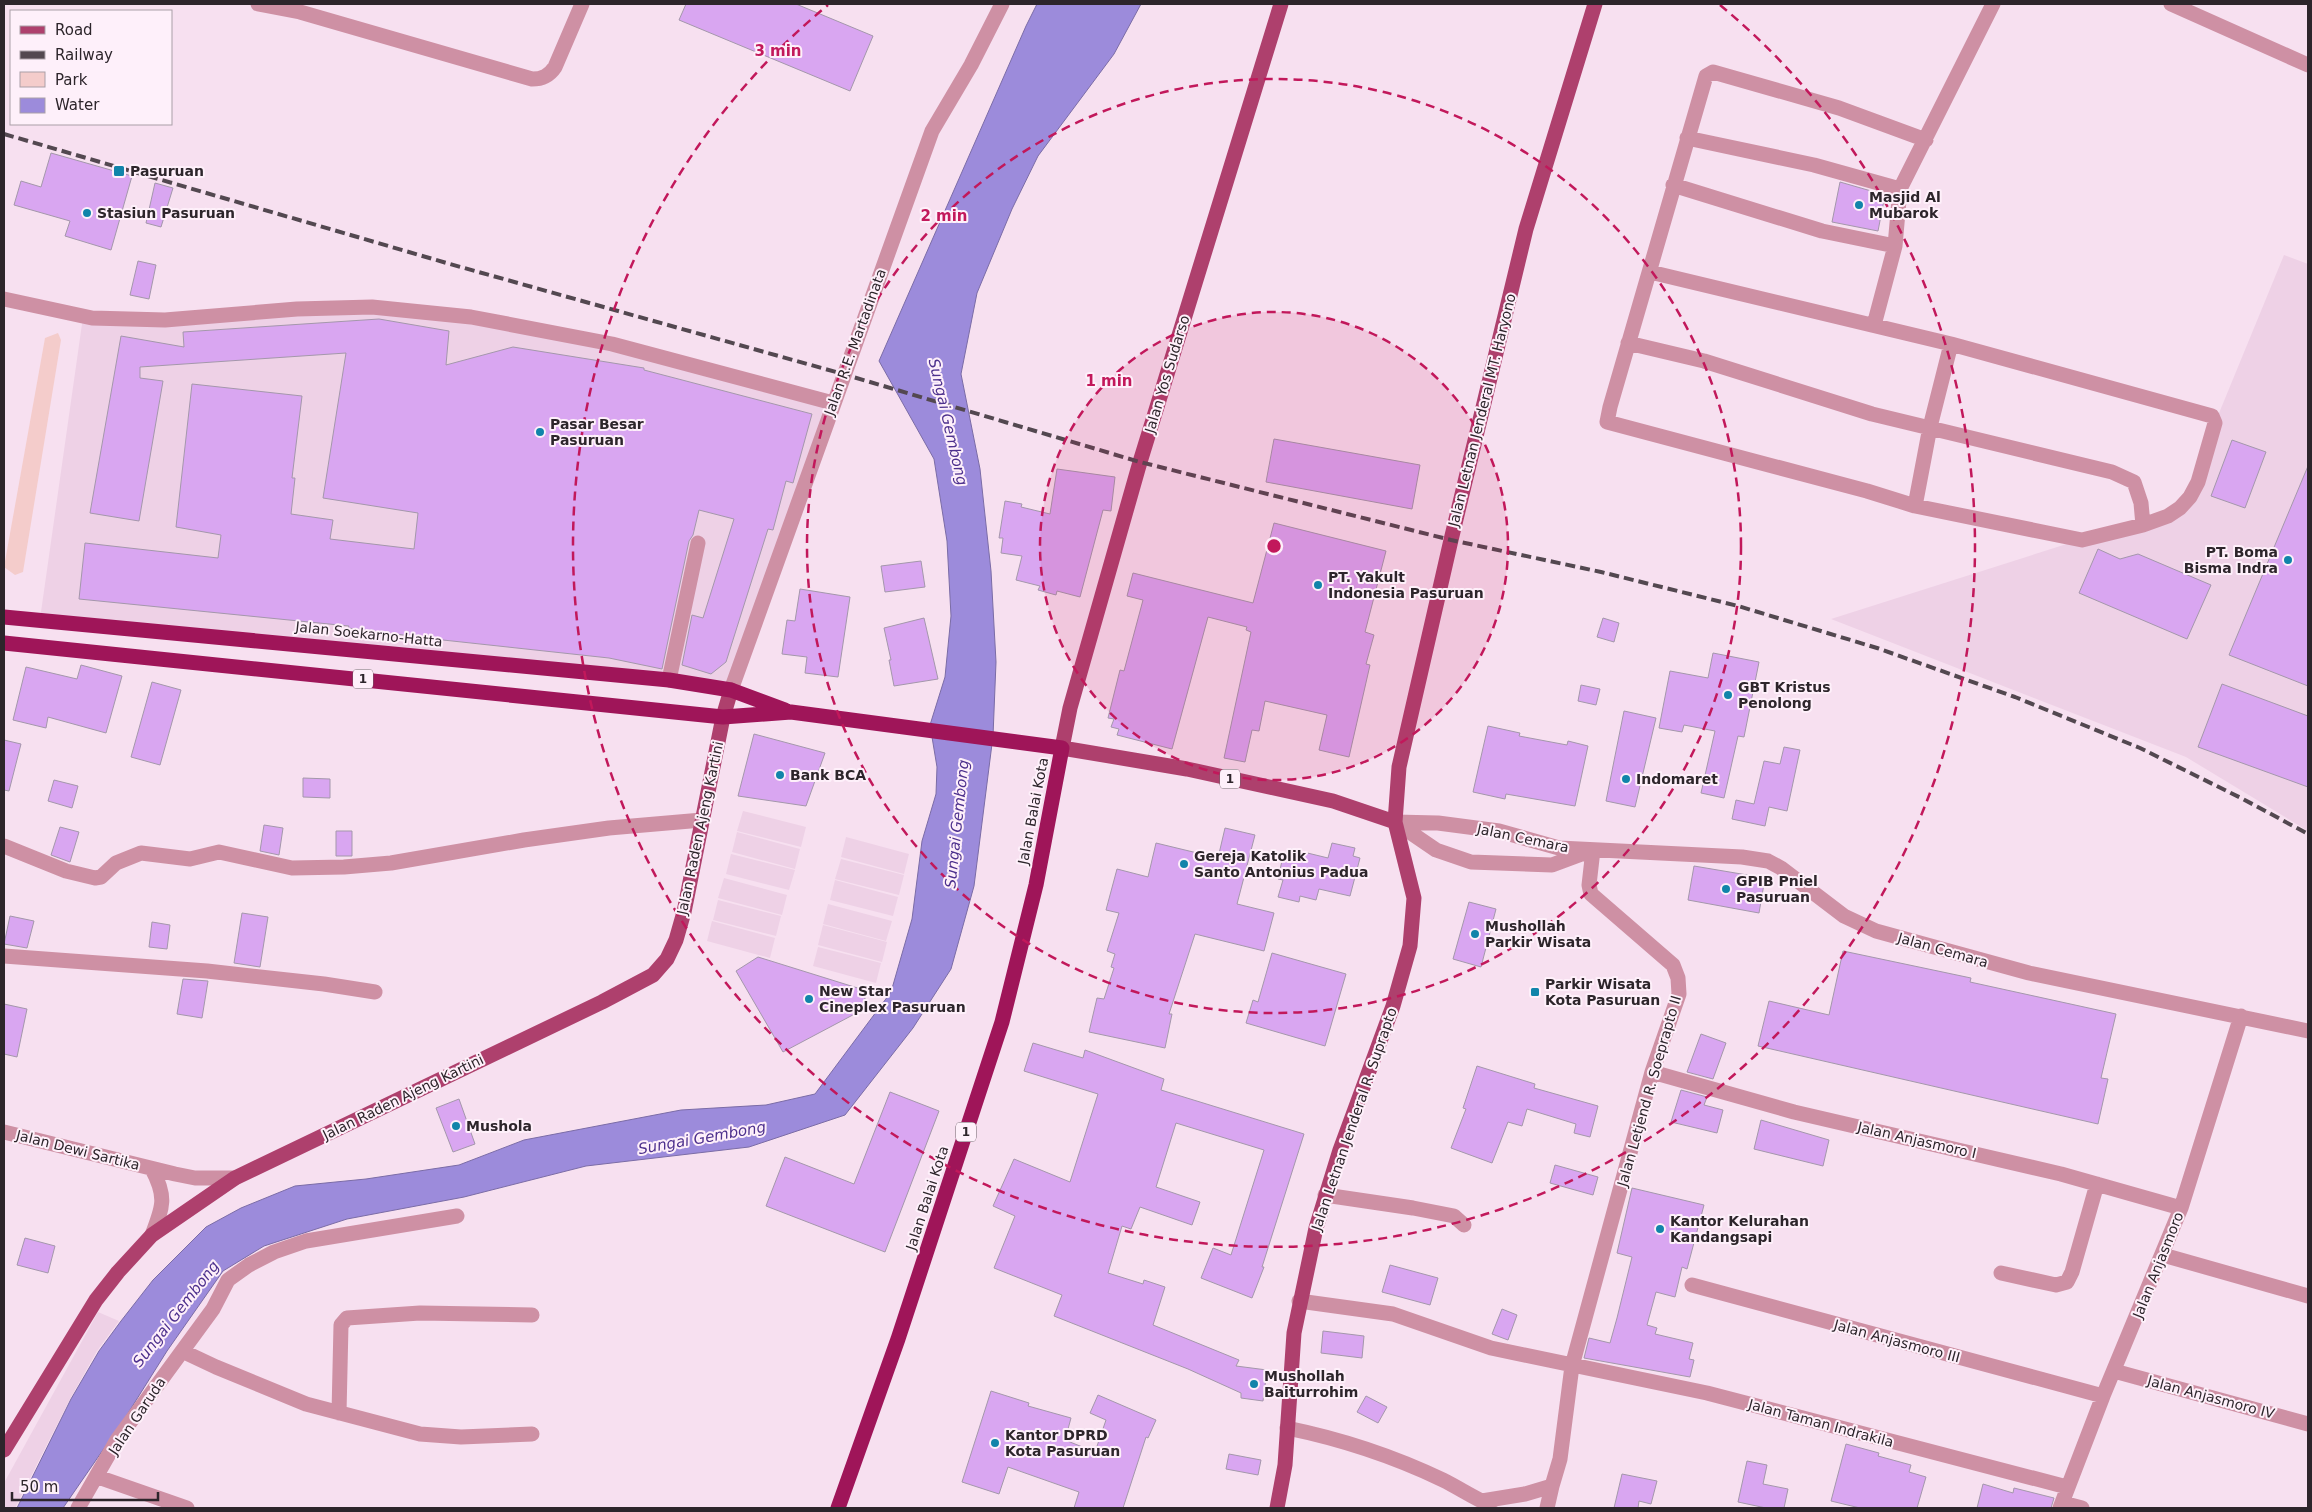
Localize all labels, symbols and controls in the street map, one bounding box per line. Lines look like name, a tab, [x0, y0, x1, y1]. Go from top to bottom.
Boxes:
legend	[10, 10, 172, 125]
text: Road	[55, 21, 93, 39]
text: 3 min	[754, 42, 802, 60]
text: Railway	[55, 46, 113, 64]
text: Park	[55, 71, 88, 89]
text: Water	[55, 96, 100, 114]
place label: Pasuruan	[130, 163, 204, 179]
marker: Pasuruan	[112, 164, 126, 178]
place label: Masjid Al Mubarok	[1869, 189, 1941, 221]
marker: Masjid Al Mubarok	[1853, 199, 1865, 211]
place label: Stasiun Pasuruan	[97, 205, 235, 221]
marker: Stasiun Pasuruan	[81, 207, 93, 219]
text: 2 min	[920, 207, 968, 225]
street label: Jalan R.E. Martadinata	[821, 267, 889, 418]
street label: Jalan Letnan Jenderal MT. Haryono	[1445, 292, 1519, 529]
street label: Jalan Yos Sudarso	[1141, 313, 1193, 436]
water label: Sungai Gembong	[925, 357, 971, 487]
text: 1 min	[1085, 372, 1133, 390]
place label: Pasar Besar Pasuruan	[550, 416, 644, 448]
marker: Pasar Besar Pasuruan	[534, 426, 546, 438]
centre of rings	[1265, 537, 1283, 555]
place label: PT. Boma Bisma Indra	[2184, 544, 2278, 576]
marker: PT. Boma Bisma Indra	[2282, 554, 2294, 566]
place label: PT. Yakult Indonesia Pasuruan	[1328, 569, 1484, 601]
marker: PT. Yakult Indonesia Pasuruan	[1312, 579, 1324, 591]
street label: Jalan Soekarno-Hatta	[294, 618, 443, 650]
road number: 1	[353, 670, 373, 689]
place label: GBT Kristus Penolong	[1738, 679, 1830, 711]
marker: GBT Kristus Penolong	[1722, 689, 1734, 701]
street label: Jalan Raden Ajeng Kartini	[674, 740, 726, 917]
street label: Jalan Balai Kota	[1015, 756, 1051, 867]
water label: Sungai Gembong	[941, 759, 973, 889]
place label: Bank BCA	[790, 767, 866, 783]
marker: Bank BCA	[774, 769, 786, 781]
road number: 1	[1220, 770, 1240, 789]
place label: Indomaret	[1636, 771, 1718, 787]
marker: Indomaret	[1620, 773, 1632, 785]
street label: Jalan Cemara	[1475, 820, 1570, 856]
place label: Gereja Katolik Santo Antonius Padua	[1194, 848, 1369, 880]
marker: Gereja Katolik Santo Antonius Padua	[1178, 858, 1190, 870]
place label: GPIB Pniel Pasuruan	[1736, 873, 1818, 905]
marker: GPIB Pniel Pasuruan	[1720, 883, 1732, 895]
place label: Mushollah Parkir Wisata	[1485, 918, 1591, 950]
marker: Mushollah Parkir Wisata	[1469, 928, 1481, 940]
street label: Jalan Cemara	[1895, 929, 1990, 971]
place label: Parkir Wisata Kota Pasuruan	[1545, 976, 1660, 1008]
place label: New Star Cineplex Pasuruan	[819, 983, 966, 1015]
marker: Parkir Wisata Kota Pasuruan	[1529, 986, 1541, 998]
marker: New Star Cineplex Pasuruan	[803, 993, 815, 1005]
street label: Jalan Letjend R. Soeprapto II	[1614, 994, 1684, 1189]
street label: Jalan Letnan Jenderal R. Suprapto	[1308, 1005, 1400, 1234]
street label: Jalan Raden Ajeng Kartini	[319, 1051, 486, 1143]
place label: Mushola	[466, 1118, 532, 1134]
water label: Sungai Gembong	[637, 1118, 767, 1158]
street label: Jalan Anjasmoro I	[1855, 1118, 1978, 1161]
marker: Mushola	[450, 1120, 462, 1132]
road number: 1	[956, 1122, 976, 1142]
street label: Jalan Dewi Sartika	[14, 1127, 141, 1173]
street label: Jalan Balai Kota	[902, 1144, 951, 1253]
street label: Jalan Anjasmoro	[2129, 1210, 2187, 1321]
place label: Kantor Kelurahan Kandangsapi	[1670, 1213, 1809, 1245]
marker: Kantor Kelurahan Kandangsapi	[1654, 1223, 1666, 1235]
water label: Sungai Gembong	[129, 1257, 223, 1371]
street label: Jalan Anjasmoro III	[1831, 1316, 1962, 1366]
place label: Mushollah Baiturrohim	[1264, 1368, 1358, 1400]
street label: Jalan Anjasmoro IV	[2145, 1372, 2277, 1422]
street label: Jalan Garuda	[105, 1374, 169, 1459]
marker: Mushollah Baiturrohim	[1248, 1378, 1260, 1390]
street label: Jalan Taman Indrakila	[1746, 1396, 1895, 1450]
place label: Kantor DPRD Kota Pasuruan	[1005, 1427, 1120, 1459]
marker: Kantor DPRD Kota Pasuruan	[989, 1437, 1001, 1449]
scale bar	[12, 1470, 159, 1502]
text: 50 m	[20, 1478, 58, 1496]

